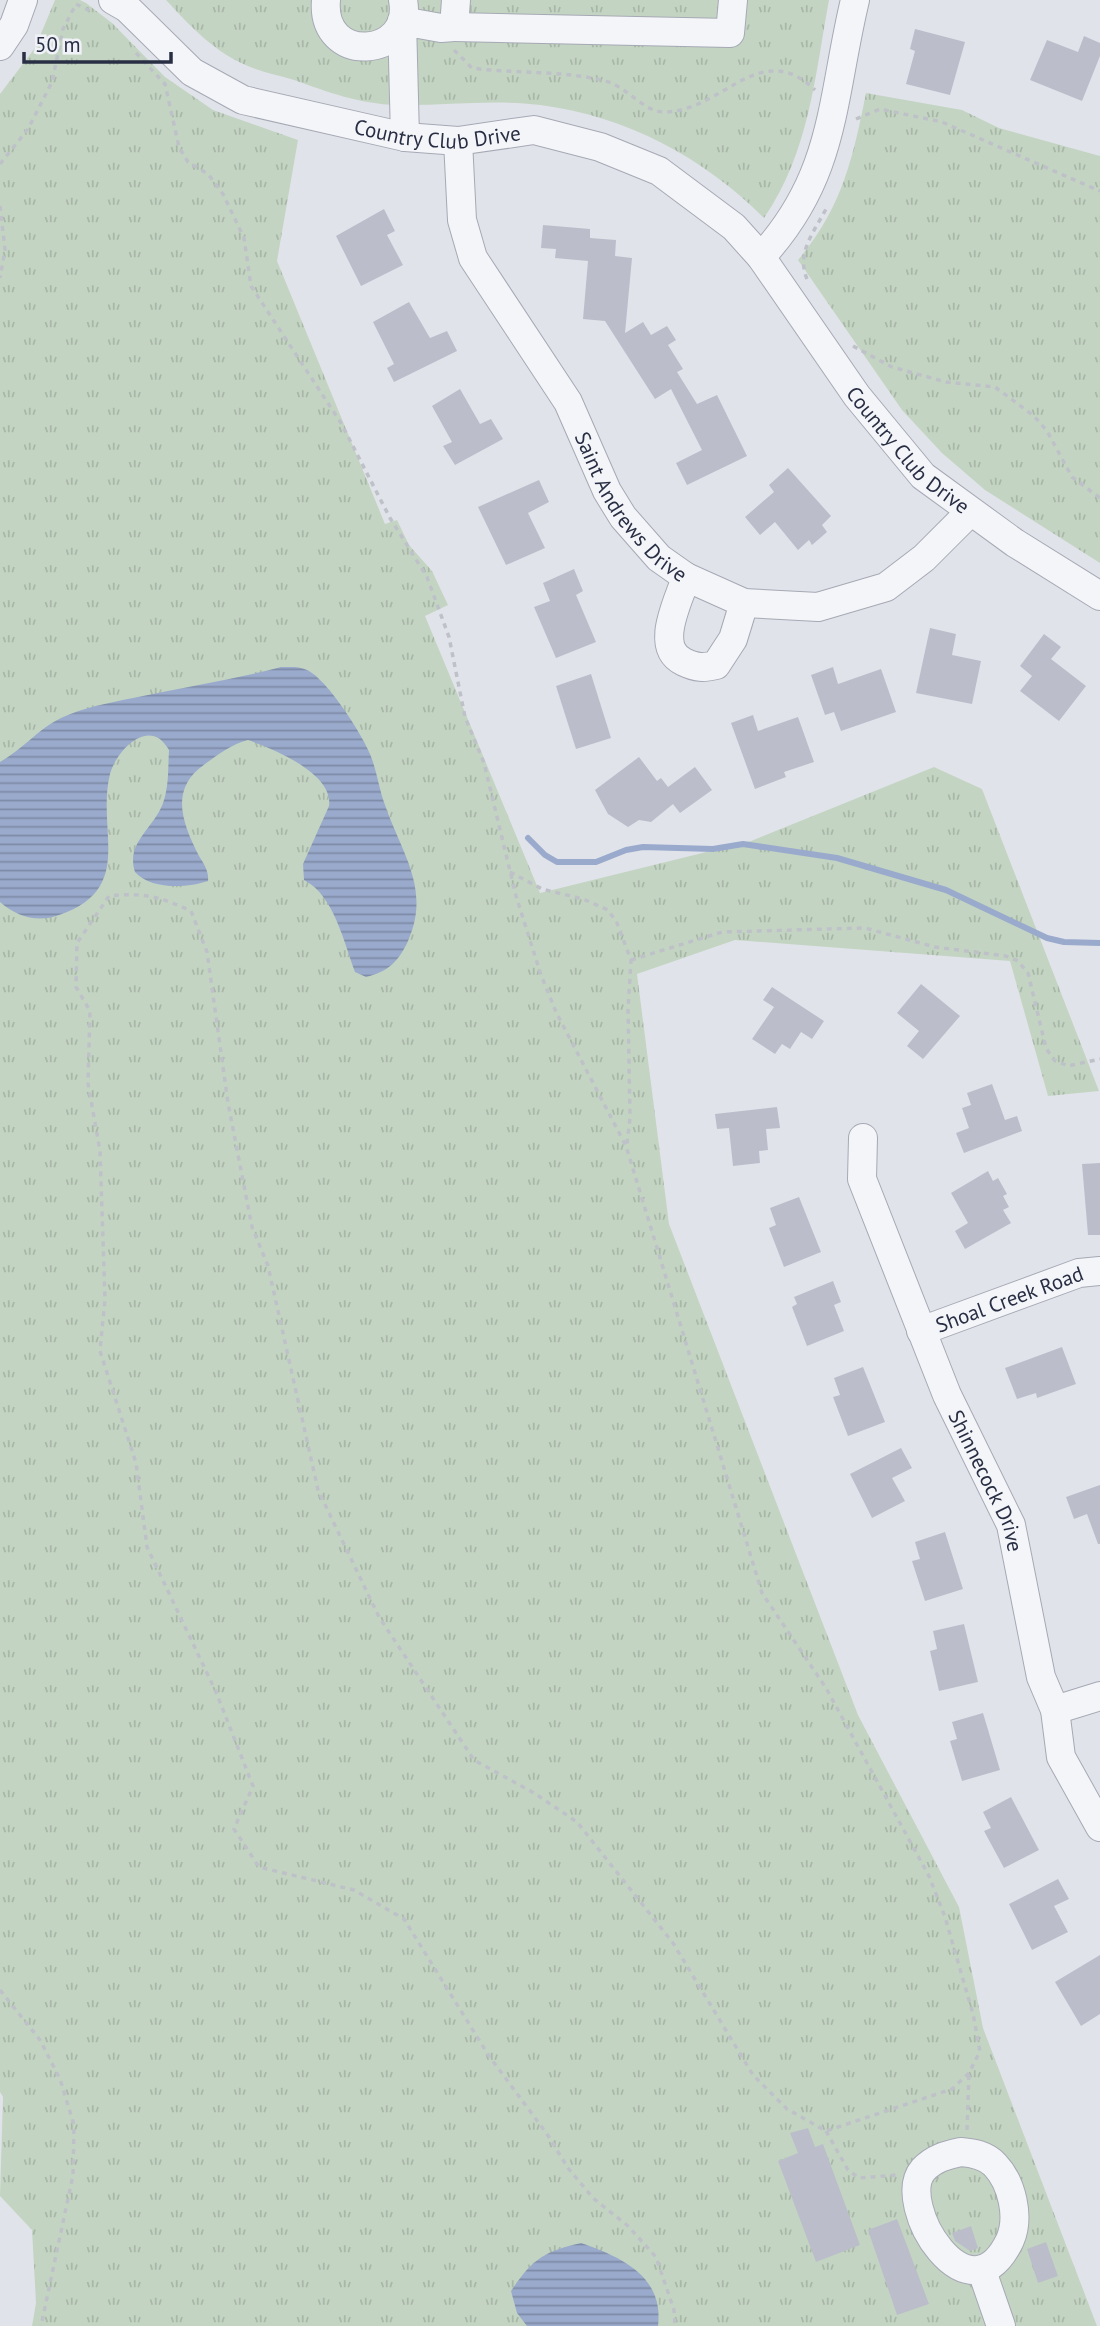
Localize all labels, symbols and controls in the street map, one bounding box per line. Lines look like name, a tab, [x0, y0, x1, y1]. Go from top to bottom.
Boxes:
scale bar	[24, 21, 172, 65]
text: 50 m	[35, 31, 81, 58]
street label: Country Club Drive	[352, 112, 522, 155]
street label: Country Club Drive	[841, 381, 975, 519]
street label: Saint Andrews Drive	[569, 427, 693, 587]
street label: Shoal Creek Road	[932, 1259, 1087, 1338]
street label: Shinnecock Drive	[943, 1405, 1029, 1554]

